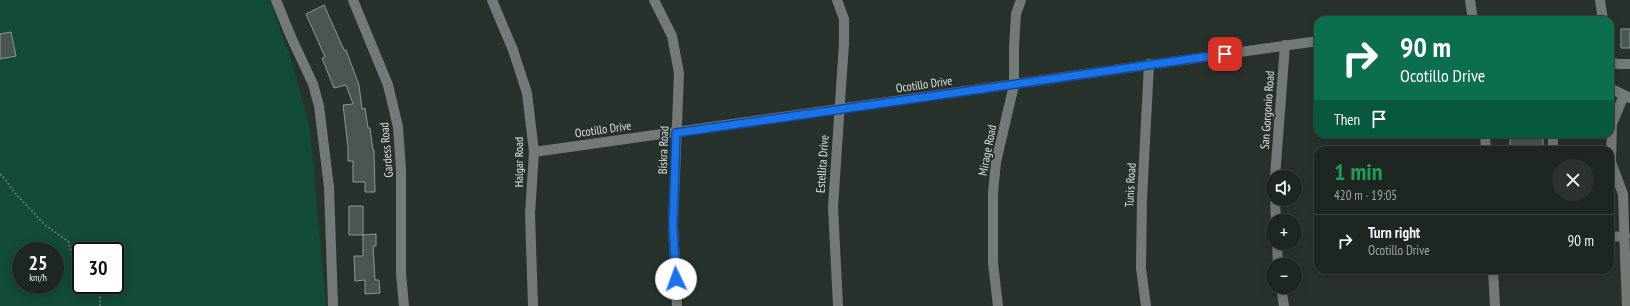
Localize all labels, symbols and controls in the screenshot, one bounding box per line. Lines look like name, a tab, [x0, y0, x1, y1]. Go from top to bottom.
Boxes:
text: 90 m	[1400, 28, 1451, 65]
icon: right	[1334, 32, 1386, 84]
pin	[1208, 37, 1242, 71]
icon: arrive	[1214, 43, 1236, 65]
text: Ocotillo Drive	[1400, 64, 1485, 87]
street label: San Gorgonio Road	[1257, 70, 1277, 150]
street label: Ocotillo Drive	[895, 73, 953, 95]
icon: arrive	[1368, 108, 1390, 130]
text: Then	[1334, 110, 1360, 129]
street label: Ocotillo Drive	[574, 118, 632, 140]
street label: Gardess Road	[376, 122, 396, 178]
street label: Mirage Road	[975, 123, 999, 177]
street label: Biskra Road	[655, 126, 671, 174]
street label: Estellita Drive	[812, 135, 832, 193]
street label: Halgar Road	[511, 137, 526, 187]
text: 1 min	[1334, 156, 1382, 187]
button: close	[1552, 159, 1594, 201]
street label: Tunis Road	[1121, 162, 1139, 208]
map controls	[1266, 170, 1302, 294]
button: sound	[1266, 170, 1302, 206]
text: 420 m · 19:05	[1334, 187, 1397, 204]
button: +	[1266, 214, 1302, 250]
text: Turn right	[1368, 223, 1420, 242]
icon: right	[1334, 230, 1356, 252]
text: 90 m	[1568, 231, 1594, 250]
speed limit sign: 30	[72, 242, 124, 294]
text: Ocotillo Drive	[1368, 242, 1430, 259]
text: 25	[28, 250, 48, 276]
position arrow	[655, 258, 697, 300]
button: −	[1266, 258, 1302, 294]
text: km/h	[29, 271, 47, 284]

